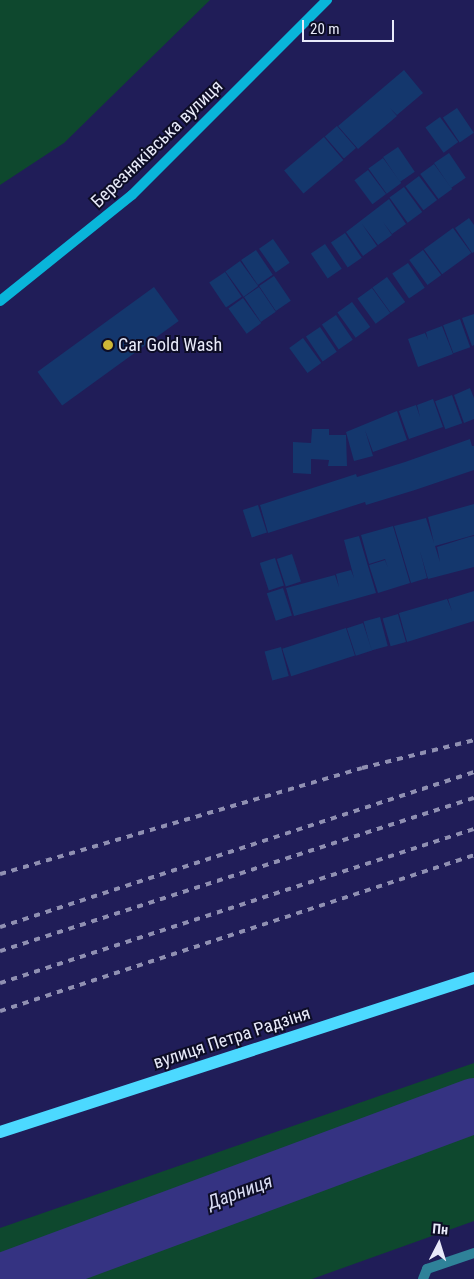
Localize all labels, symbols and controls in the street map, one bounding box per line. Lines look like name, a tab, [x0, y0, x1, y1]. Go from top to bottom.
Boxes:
scale bar	[304, 10, 396, 42]
text: 20 m	[310, 20, 340, 38]
street label: Березняківська вулиця	[87, 76, 227, 212]
place label: Car Gold Wash	[118, 334, 222, 356]
marker: Car Gold Wash	[102, 339, 114, 351]
street label: вулиця Петра Радзіня	[151, 1002, 313, 1074]
water label: Дарниця	[204, 1170, 276, 1214]
north arrow	[414, 1219, 464, 1269]
text: Пн	[432, 1220, 449, 1238]

